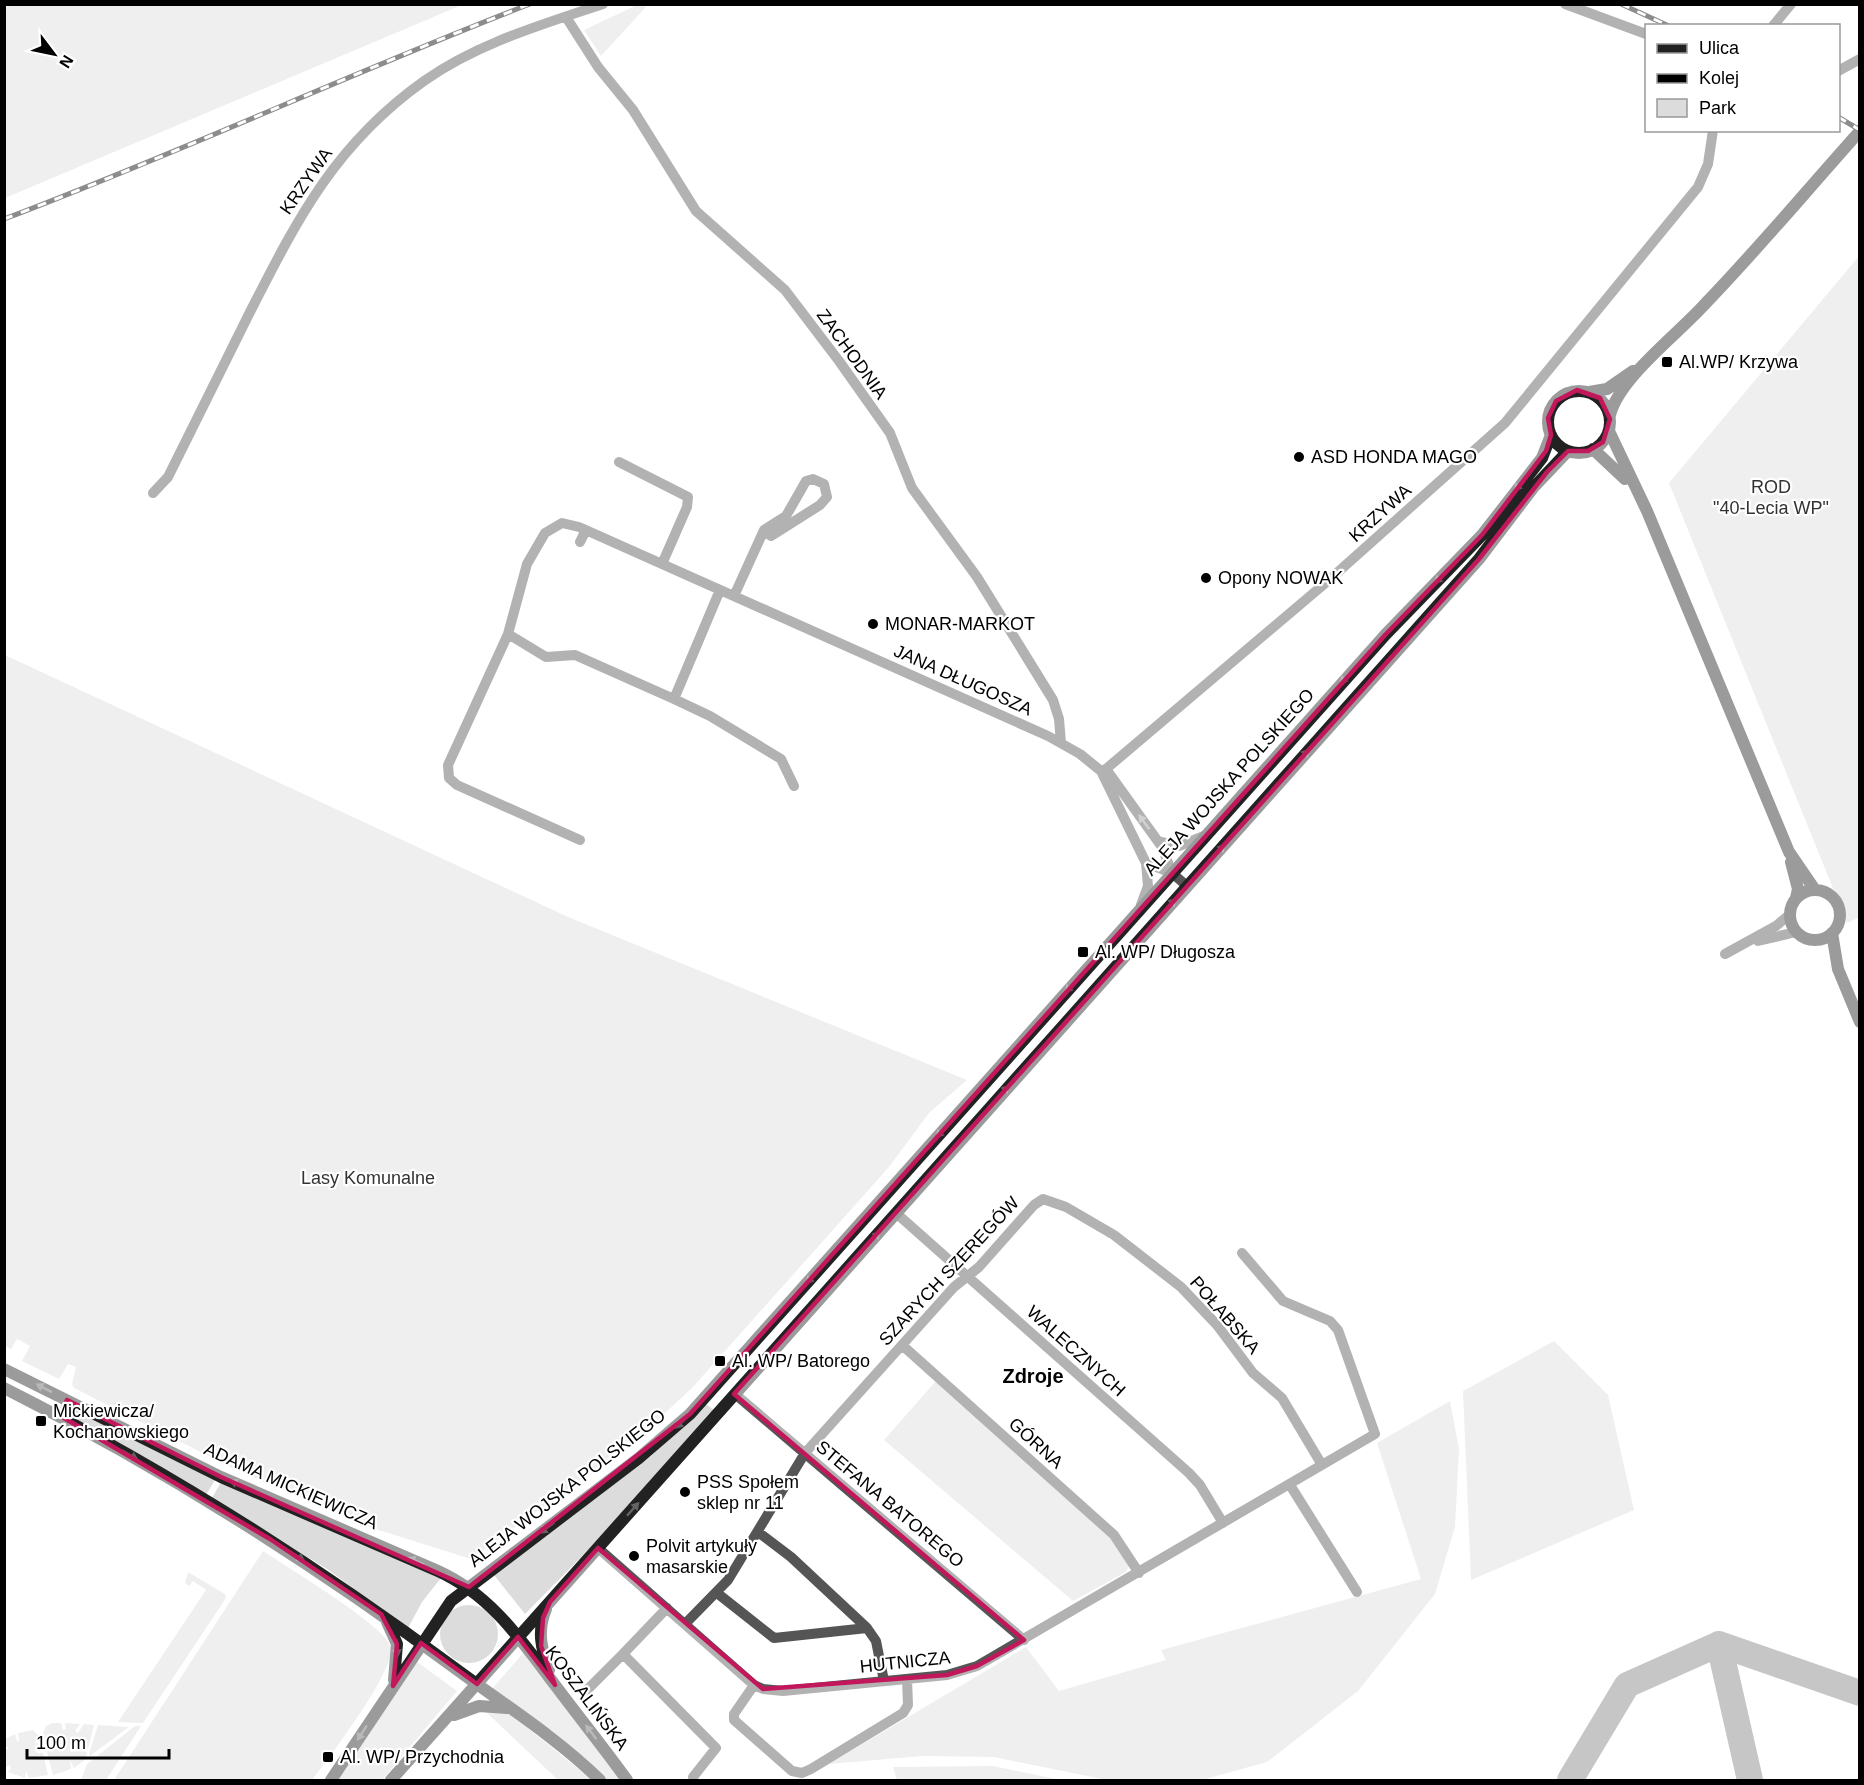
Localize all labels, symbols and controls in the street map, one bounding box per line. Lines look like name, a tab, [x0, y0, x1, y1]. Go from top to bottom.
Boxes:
north arrow	[24, 24, 84, 84]
legend	[1645, 24, 1840, 132]
text: Ulica	[1699, 38, 1740, 58]
text: N	[56, 52, 77, 71]
text: Kolej	[1699, 68, 1739, 88]
text: Park	[1699, 98, 1737, 118]
street label: KRZYWA	[276, 144, 336, 218]
street label: ZACHODNIA	[813, 305, 891, 403]
place label: Al.WP/ Krzywa	[1679, 352, 1799, 372]
marker: Al.WP/ Krzywa	[1660, 355, 1674, 369]
place label: ASD HONDA MAGO	[1311, 447, 1477, 467]
marker: ASD HONDA MAGO	[1292, 450, 1306, 464]
one-way arrow	[1514, 476, 1527, 492]
park label: ROD "40-Lecia WP"	[1713, 477, 1829, 518]
street label: KRZYWA	[1345, 480, 1415, 546]
place label: Opony NOWAK	[1218, 568, 1343, 588]
one-way arrow	[1435, 569, 1449, 583]
marker: Opony NOWAK	[1199, 571, 1213, 585]
place label: MONAR-MARKOT	[885, 614, 1035, 634]
marker: MONAR-MARKOT	[866, 617, 880, 631]
street label: JANA DŁUGOSZA	[891, 641, 1035, 719]
one-way arrow	[1339, 670, 1353, 685]
street label: ALEJA WOJSKA POLSKIEGO	[1140, 685, 1318, 879]
one-way arrow	[1296, 749, 1309, 764]
one-way arrow	[1138, 814, 1150, 830]
one-way arrow	[1212, 844, 1225, 859]
one-way arrow	[1163, 898, 1176, 913]
place label: Al. WP/ Długosza	[1095, 942, 1236, 962]
marker: Al. WP/ Długosza	[1076, 945, 1090, 959]
one-way arrow	[1064, 978, 1078, 993]
one-way arrow	[996, 1085, 1009, 1100]
one-way arrow	[936, 1123, 949, 1138]
park label: Lasy Komunalne	[301, 1168, 435, 1188]
street label: SZARYCH SZEREGÓW	[874, 1192, 1023, 1349]
one-way arrow	[867, 1231, 880, 1246]
one-way arrow	[806, 1269, 819, 1284]
street label: POŁABSKA	[1186, 1272, 1264, 1358]
street label: WALECZNYCH	[1023, 1302, 1129, 1400]
place label: Al. WP/ Batorego	[732, 1351, 870, 1371]
marker: Al. WP/ Batorego	[713, 1354, 727, 1368]
district label: Zdroje	[1002, 1365, 1064, 1387]
one-way arrow	[35, 1384, 52, 1393]
place label: Mickiewicza/ Kochanowskiego	[53, 1401, 189, 1442]
street label: ALEJA WOJSKA POLSKIEGO	[465, 1405, 669, 1571]
street label: GÓRNA	[1005, 1413, 1068, 1473]
marker: Mickiewicza/ Kochanowskiego	[34, 1414, 48, 1428]
one-way arrow	[674, 1415, 689, 1429]
street label: STEFANA BATOREGO	[812, 1436, 968, 1572]
street label: ADAMA MICKIEWICZA	[201, 1439, 381, 1533]
one-way arrow	[122, 1450, 138, 1461]
place label: PSS Społem sklep nr 11	[697, 1472, 799, 1513]
one-way arrow	[228, 1479, 246, 1489]
marker: PSS Społem sklep nr 11	[678, 1485, 692, 1499]
one-way arrow	[626, 1502, 639, 1517]
one-way arrow	[539, 1522, 555, 1535]
place label: Polvit artykuły masarskie	[646, 1536, 757, 1577]
marker: Polvit artykuły masarskie	[627, 1549, 641, 1563]
one-way arrow	[289, 1550, 305, 1561]
one-way arrow	[408, 1557, 425, 1566]
one-way arrow	[392, 1639, 402, 1658]
street label: KOSZALIŃSKA	[541, 1642, 633, 1754]
street label: HUTNICZA	[859, 1647, 951, 1677]
scale bar	[27, 1722, 170, 1760]
one-way arrow	[356, 1725, 368, 1741]
one-way arrow	[585, 1725, 597, 1740]
text: 100 m	[36, 1733, 86, 1753]
place label: Al. WP/ Przychodnia	[340, 1747, 505, 1767]
marker: Al. WP/ Przychodnia	[321, 1750, 335, 1764]

